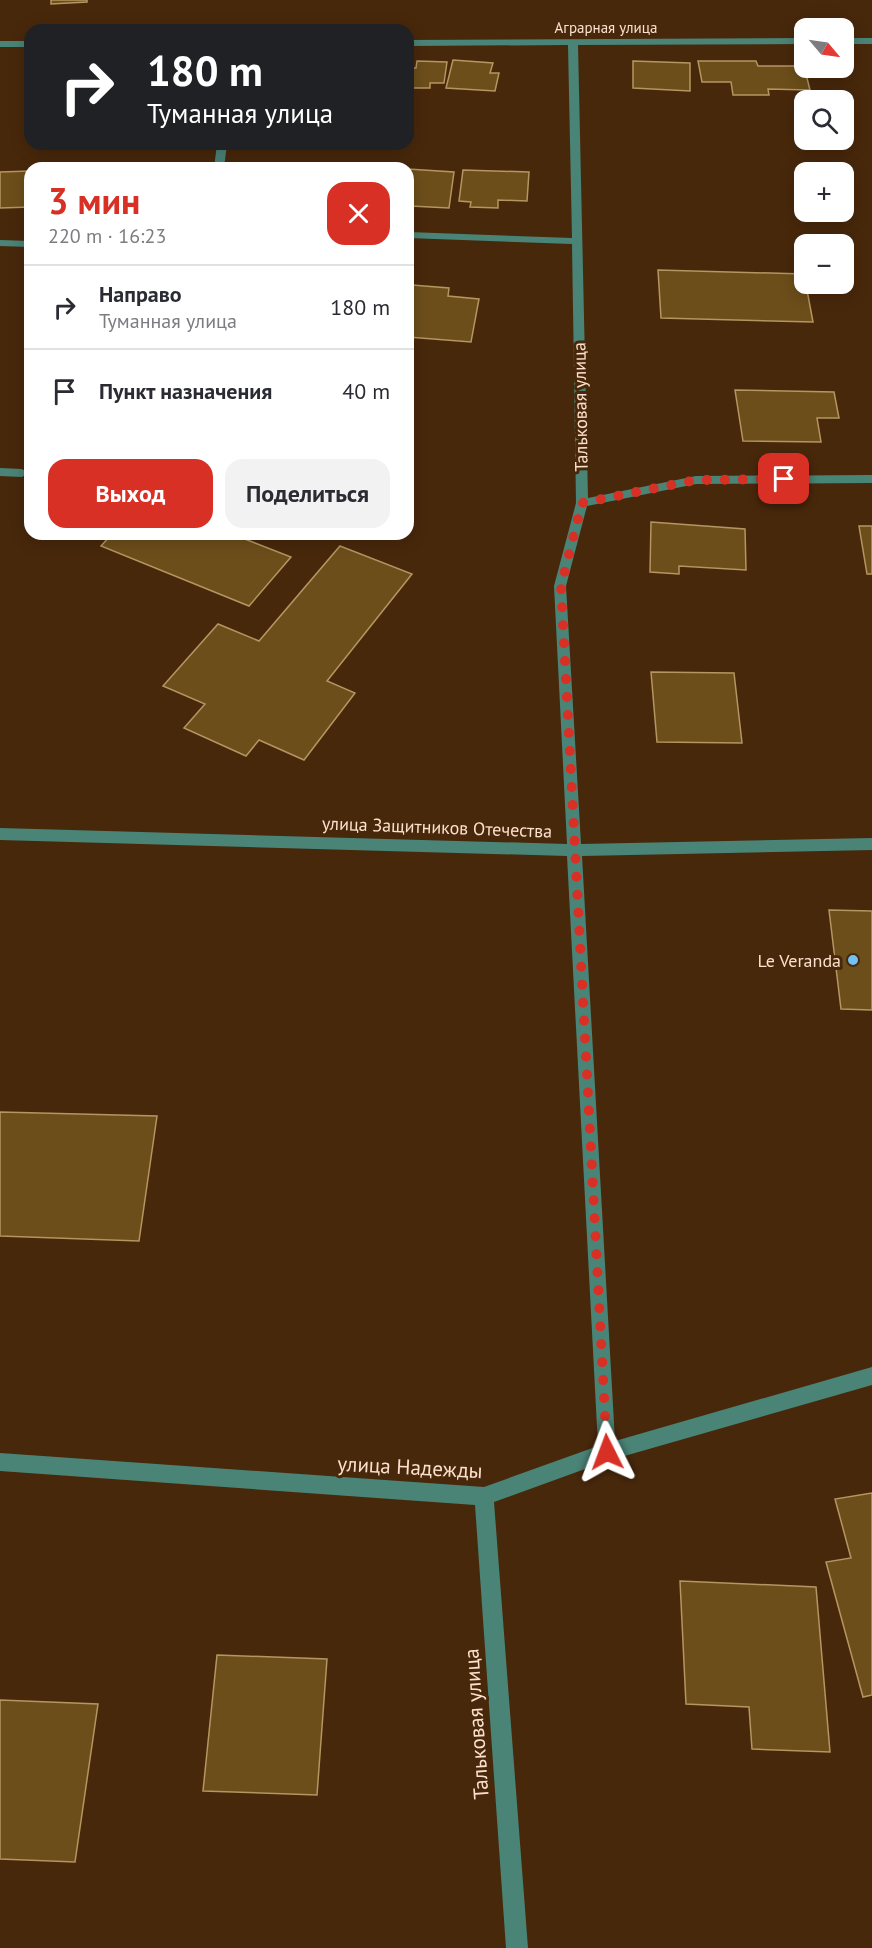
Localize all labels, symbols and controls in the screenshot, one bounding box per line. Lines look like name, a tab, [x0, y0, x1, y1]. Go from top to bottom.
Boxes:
street label: Аграрная улица	[555, 18, 657, 37]
north arrow	[794, 18, 854, 78]
map controls	[794, 18, 854, 294]
text: 180 m	[147, 43, 263, 98]
icon: right	[48, 48, 126, 126]
button: search	[794, 90, 854, 150]
text: Туманная улица	[147, 96, 333, 130]
button: +	[794, 162, 854, 222]
text: 3 мин	[48, 177, 140, 224]
button: close	[327, 182, 390, 245]
text: 220 m · 16:23	[48, 223, 166, 249]
button: −	[794, 234, 854, 294]
text: Направо	[99, 280, 182, 308]
icon: right	[48, 291, 81, 324]
text: 180 m	[330, 293, 390, 321]
text: Туманная улица	[99, 308, 237, 334]
street label: Тальковая улица	[567, 342, 593, 472]
icon: arrive	[48, 375, 81, 408]
text: Пункт назначения	[99, 377, 272, 405]
text: 40 m	[342, 377, 390, 405]
pin	[758, 453, 809, 504]
button: Выход	[48, 459, 213, 528]
button: Поделиться	[225, 459, 390, 528]
icon: arrive	[767, 462, 800, 495]
street label: улица Защитников Отечества	[322, 811, 552, 843]
place label: Le Veranda	[758, 949, 841, 972]
marker: Le Veranda	[846, 953, 860, 967]
position arrow	[575, 1420, 639, 1484]
street label: улица Надежды	[337, 1450, 483, 1484]
street label: Тальковая улица	[457, 1648, 495, 1800]

